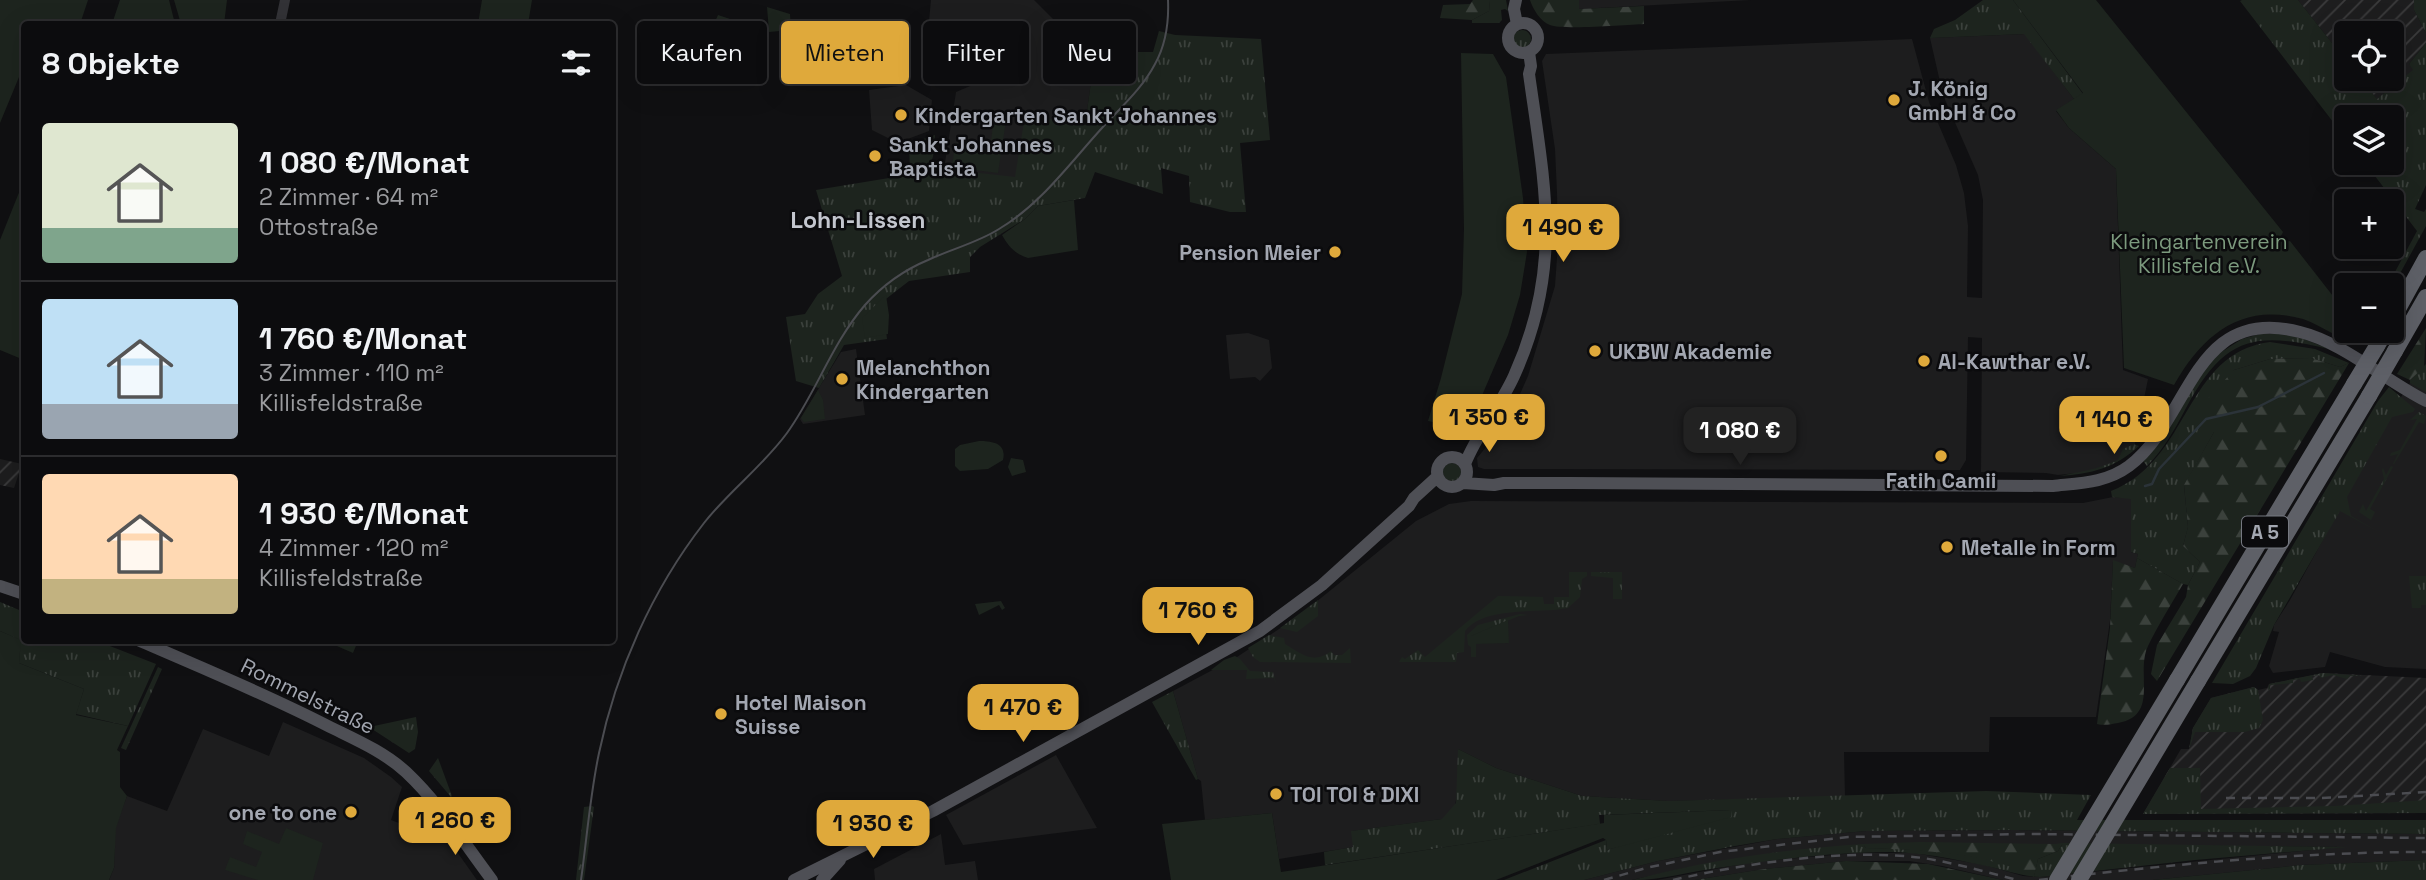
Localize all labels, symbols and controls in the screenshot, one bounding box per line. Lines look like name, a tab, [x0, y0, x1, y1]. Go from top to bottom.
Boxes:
chip: Kaufen	[637, 21, 767, 84]
chip: Mieten	[781, 21, 909, 84]
chip: Filter	[923, 21, 1029, 84]
chip: Neu	[1043, 21, 1136, 84]
map controls	[2334, 21, 2404, 343]
button: locate	[2334, 21, 2404, 91]
text: 8 Objekte	[42, 44, 180, 83]
icon: filters	[557, 44, 595, 82]
place label: J. König GmbH & Co	[1908, 75, 2016, 126]
marker: J. König GmbH & Co	[1886, 92, 1902, 108]
place label: Kindergarten Sankt Johannes	[915, 102, 1217, 129]
button: layers	[2334, 105, 2404, 175]
marker: Kindergarten Sankt Johannes	[893, 107, 909, 123]
place label: Sankt Johannes Baptista	[889, 131, 1052, 182]
text: 1 080 €/Monat	[259, 143, 470, 182]
marker: Sankt Johannes Baptista	[867, 148, 883, 164]
icon: home	[98, 151, 182, 235]
text: 2 Zimmer · 64 m²	[259, 182, 438, 212]
button: +	[2334, 189, 2404, 259]
pin: 1 490 €	[1498, 204, 1628, 264]
district label: Lohn-Lissen	[791, 205, 925, 235]
text: Ottostraße	[259, 212, 379, 242]
text: 1 490 €	[1522, 212, 1604, 242]
park label: Kleingartenverein Killisfeld e.V.	[2110, 228, 2288, 279]
place label: Pension Meier	[1179, 239, 1321, 266]
marker: Pension Meier	[1327, 244, 1343, 260]
button: −	[2334, 273, 2404, 343]
text: 1 760 €/Monat	[259, 319, 468, 358]
icon: home	[98, 327, 182, 411]
place label: UKBW Akademie	[1609, 338, 1772, 365]
marker: UKBW Akademie	[1587, 343, 1603, 359]
place label: Al-Kawthar e.V.	[1938, 348, 2091, 375]
marker: Al-Kawthar e.V.	[1916, 353, 1932, 369]
place label: Melanchthon Kindergarten	[856, 354, 991, 405]
text: 3 Zimmer · 110 m²	[259, 358, 444, 388]
marker: Melanchthon Kindergarten	[834, 371, 850, 387]
text: Killisfeldstraße	[259, 388, 423, 418]
pin: 1 350 €	[1424, 394, 1554, 454]
pin: 1 140 €	[2049, 396, 2179, 456]
text: 1 350 €	[1449, 402, 1529, 432]
text: 1 140 €	[2075, 404, 2153, 434]
pin: 1 080 €	[1675, 407, 1805, 467]
text: 1 080 €	[1699, 415, 1781, 445]
marker: Fatih Camii	[1933, 448, 1949, 464]
place label: Fatih Camii	[1886, 467, 1996, 494]
text: 1 930 €/Monat	[259, 494, 469, 533]
icon: home	[98, 502, 182, 586]
road number: A 5	[2242, 516, 2288, 548]
text: 4 Zimmer · 120 m²	[259, 533, 449, 563]
place label: Metalle in Form	[1961, 534, 2116, 561]
marker: Metalle in Form	[1939, 539, 1955, 555]
text: Killisfeldstraße	[259, 563, 423, 593]
pin: 1 760 €	[1133, 588, 1263, 647]
text: 1 760 €	[1158, 595, 1238, 625]
street label: Rommelstraße	[237, 652, 379, 740]
pin: 1 470 €	[958, 684, 1088, 744]
place label: Hotel Maison Suisse	[735, 689, 867, 740]
text: 1 470 €	[984, 692, 1062, 722]
marker: Hotel Maison Suisse	[713, 706, 729, 722]
place label: TOI TOI & DIXI	[1290, 781, 1419, 808]
marker: TOI TOI & DIXI	[1268, 786, 1284, 802]
pin: 1 260 €	[390, 798, 520, 857]
place label: one to one	[228, 799, 337, 826]
pin: 1 930 €	[808, 800, 938, 860]
marker: one to one	[343, 804, 359, 820]
text: 1 260 €	[415, 805, 495, 835]
text: 1 930 €	[833, 808, 913, 838]

